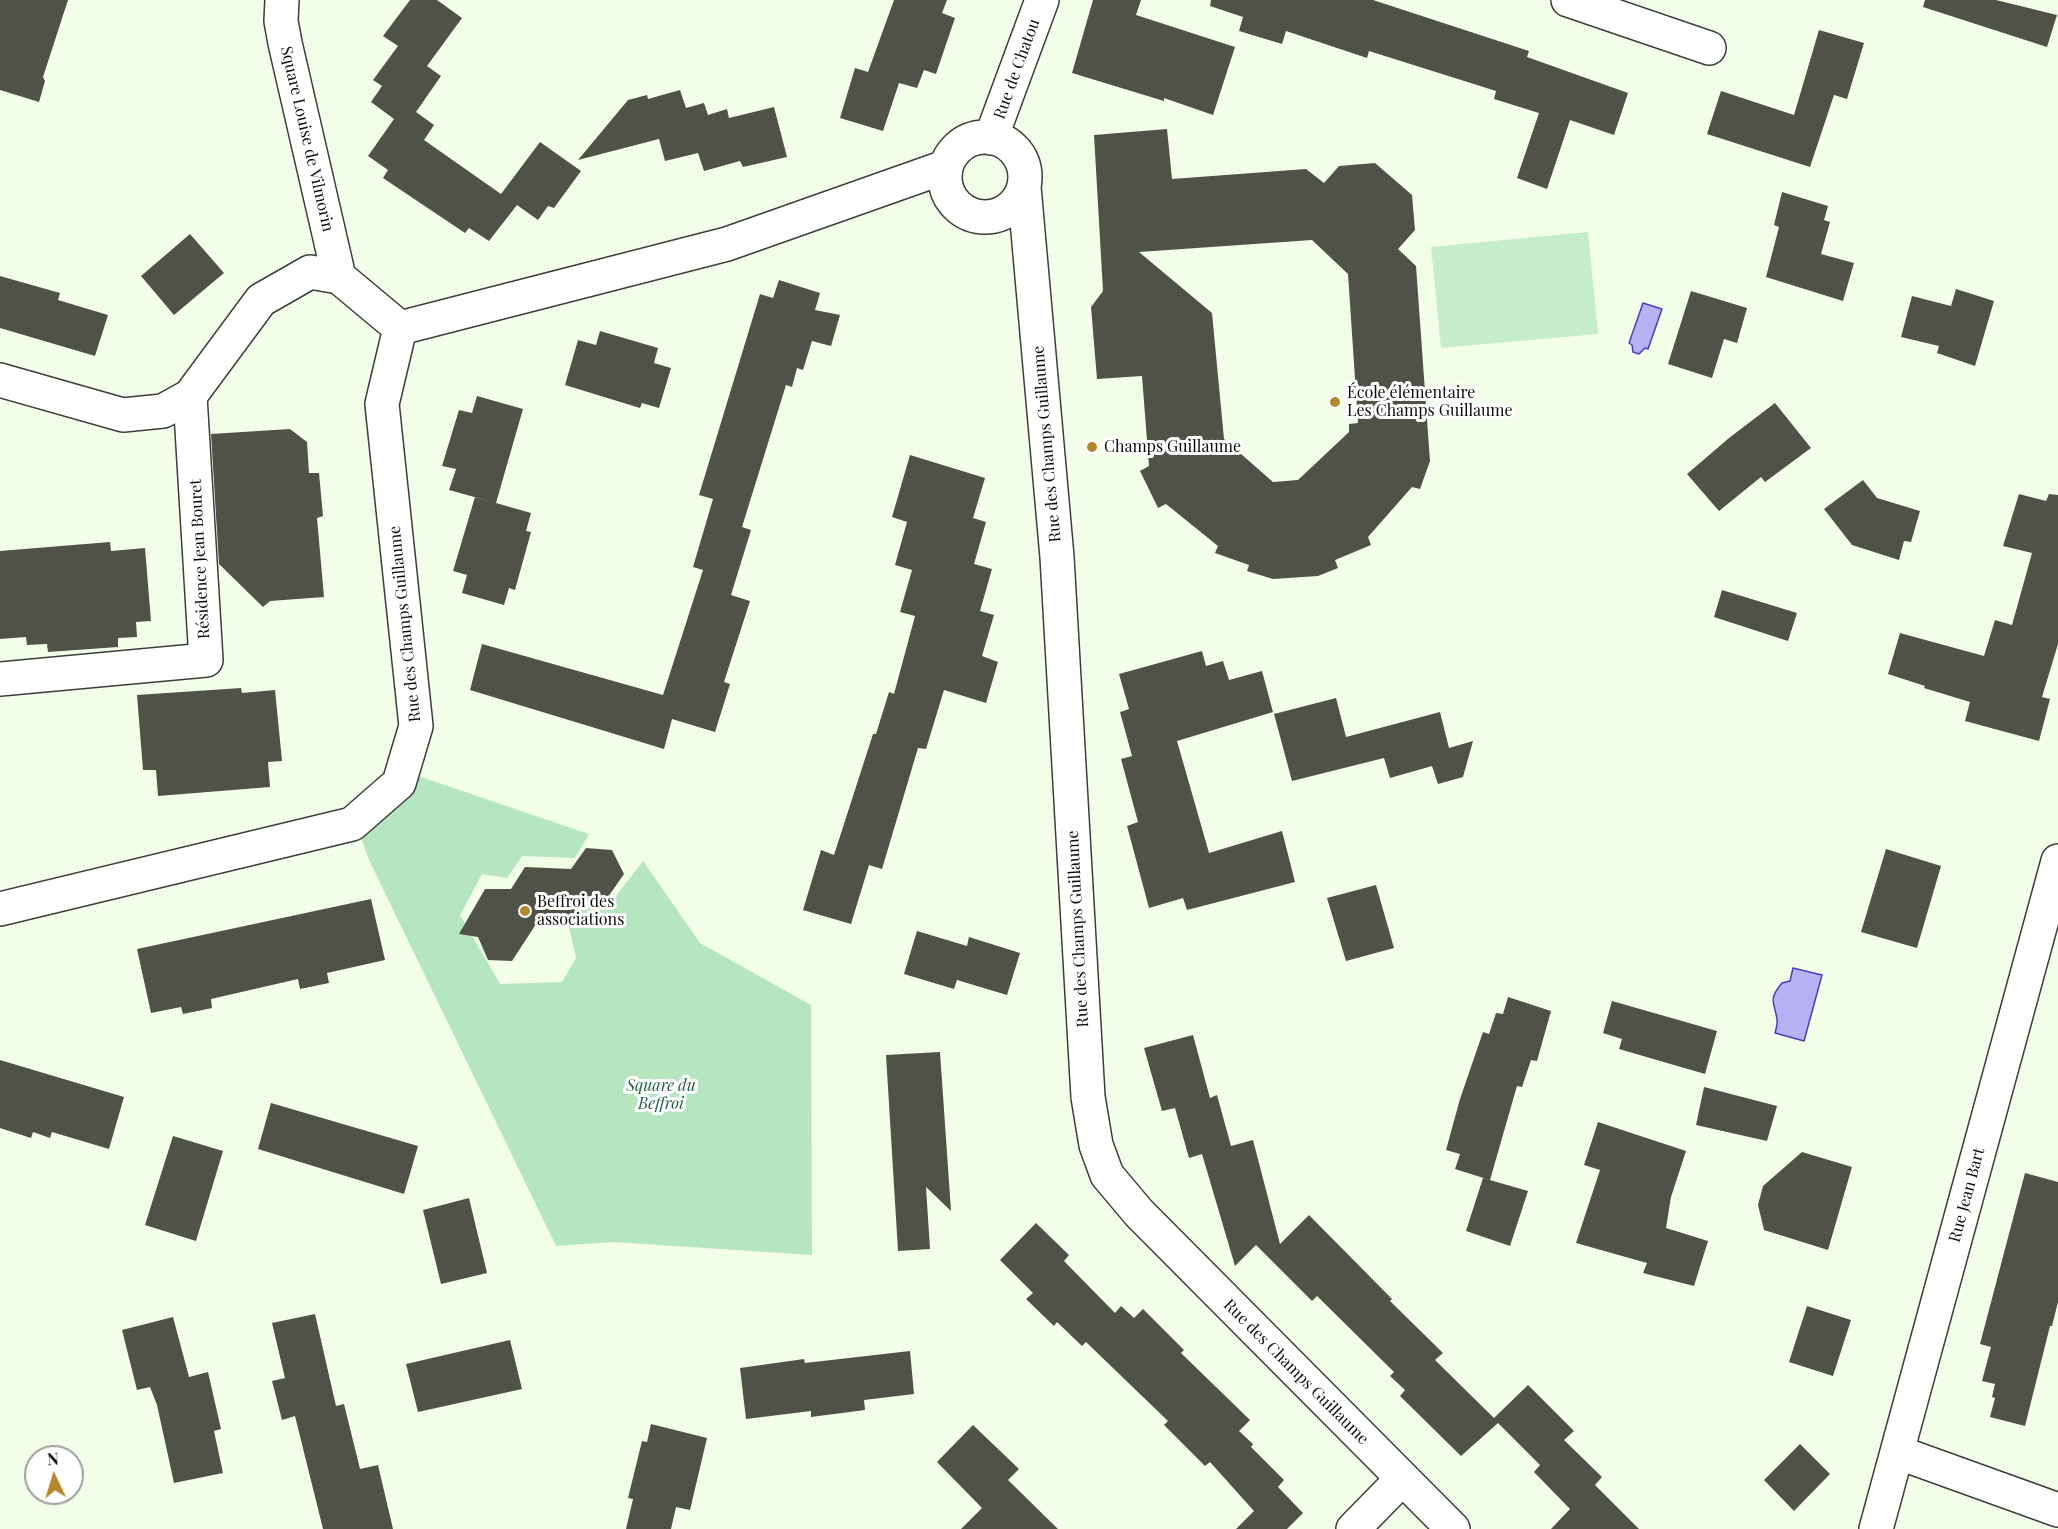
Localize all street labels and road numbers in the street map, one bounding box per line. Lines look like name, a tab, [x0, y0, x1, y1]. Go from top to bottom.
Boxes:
street label: Rue de Chatou	[990, 16, 1044, 122]
street label: Square Louise de Vilmorin	[276, 44, 338, 234]
street label: Rue des Champs Guillaume	[1029, 345, 1065, 543]
street label: Résidence Jean Bouret	[186, 478, 214, 640]
street label: Rue des Champs Guillaume	[385, 525, 425, 723]
street label: Rue des Champs Guillaume	[1063, 830, 1093, 1028]
street label: Rue Jean Bart	[1945, 1146, 1989, 1244]
street label: Rue des Champs Guillaume	[1219, 1295, 1373, 1449]

